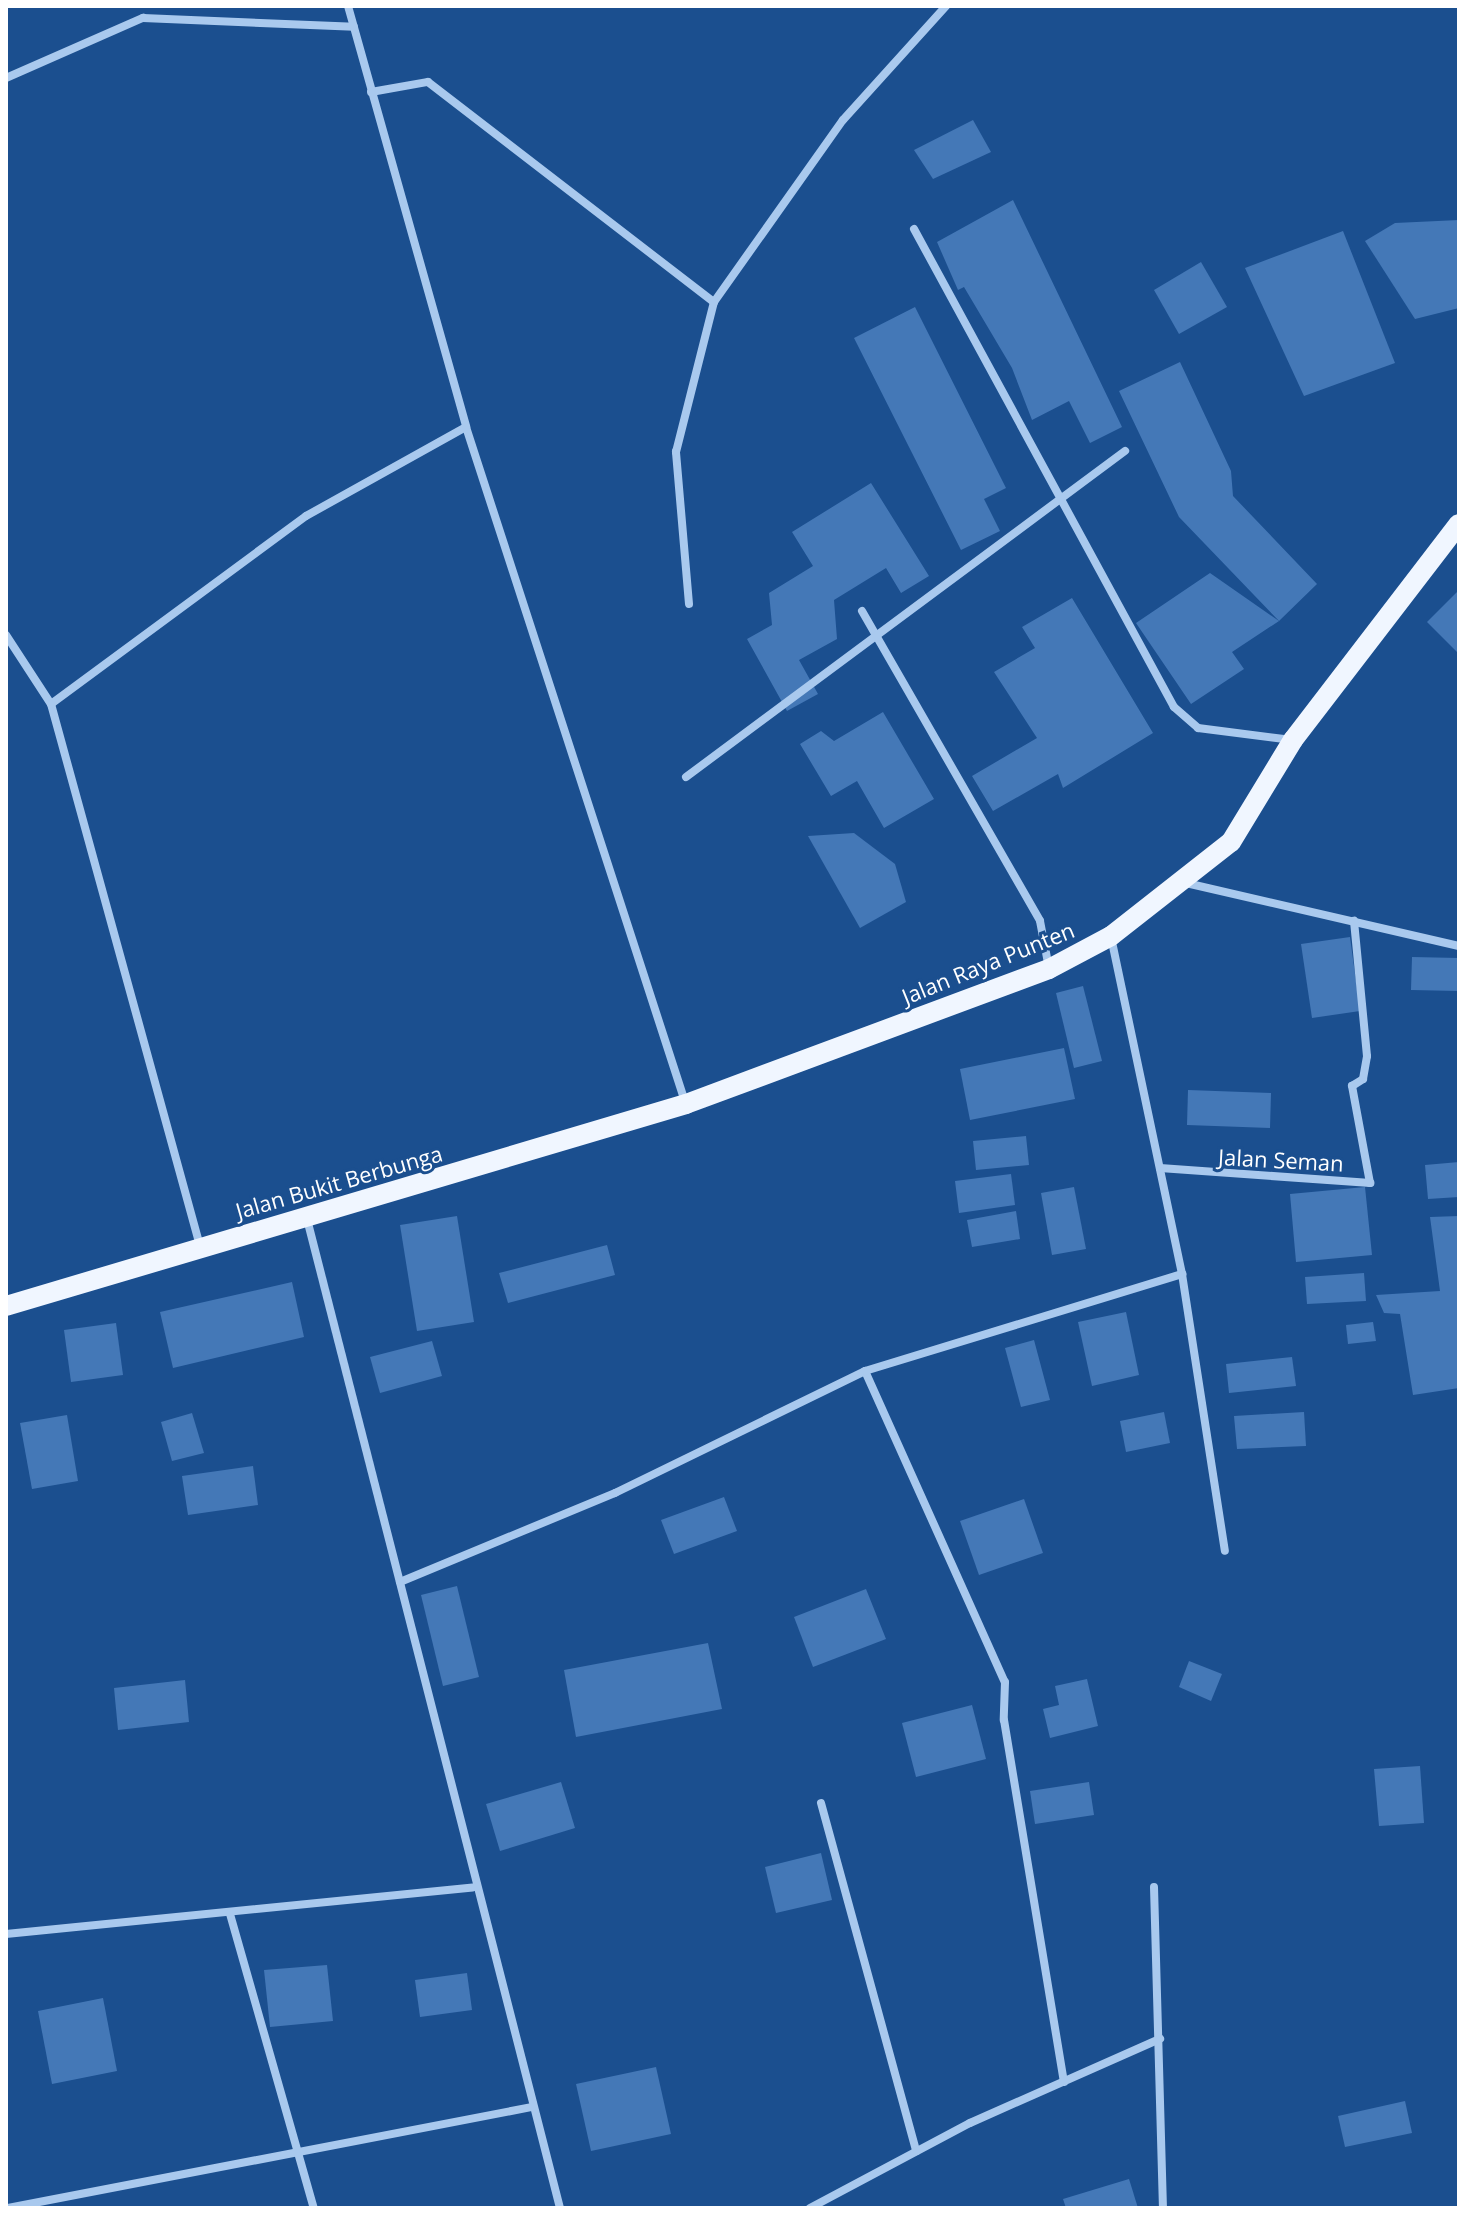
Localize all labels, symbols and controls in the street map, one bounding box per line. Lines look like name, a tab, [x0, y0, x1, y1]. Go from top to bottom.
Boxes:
street label: Jalan Raya Punten	[898, 916, 1078, 1010]
street label: Jalan Bukit Berbunga	[233, 1140, 445, 1224]
street label: Jalan Seman	[1218, 1144, 1344, 1176]

